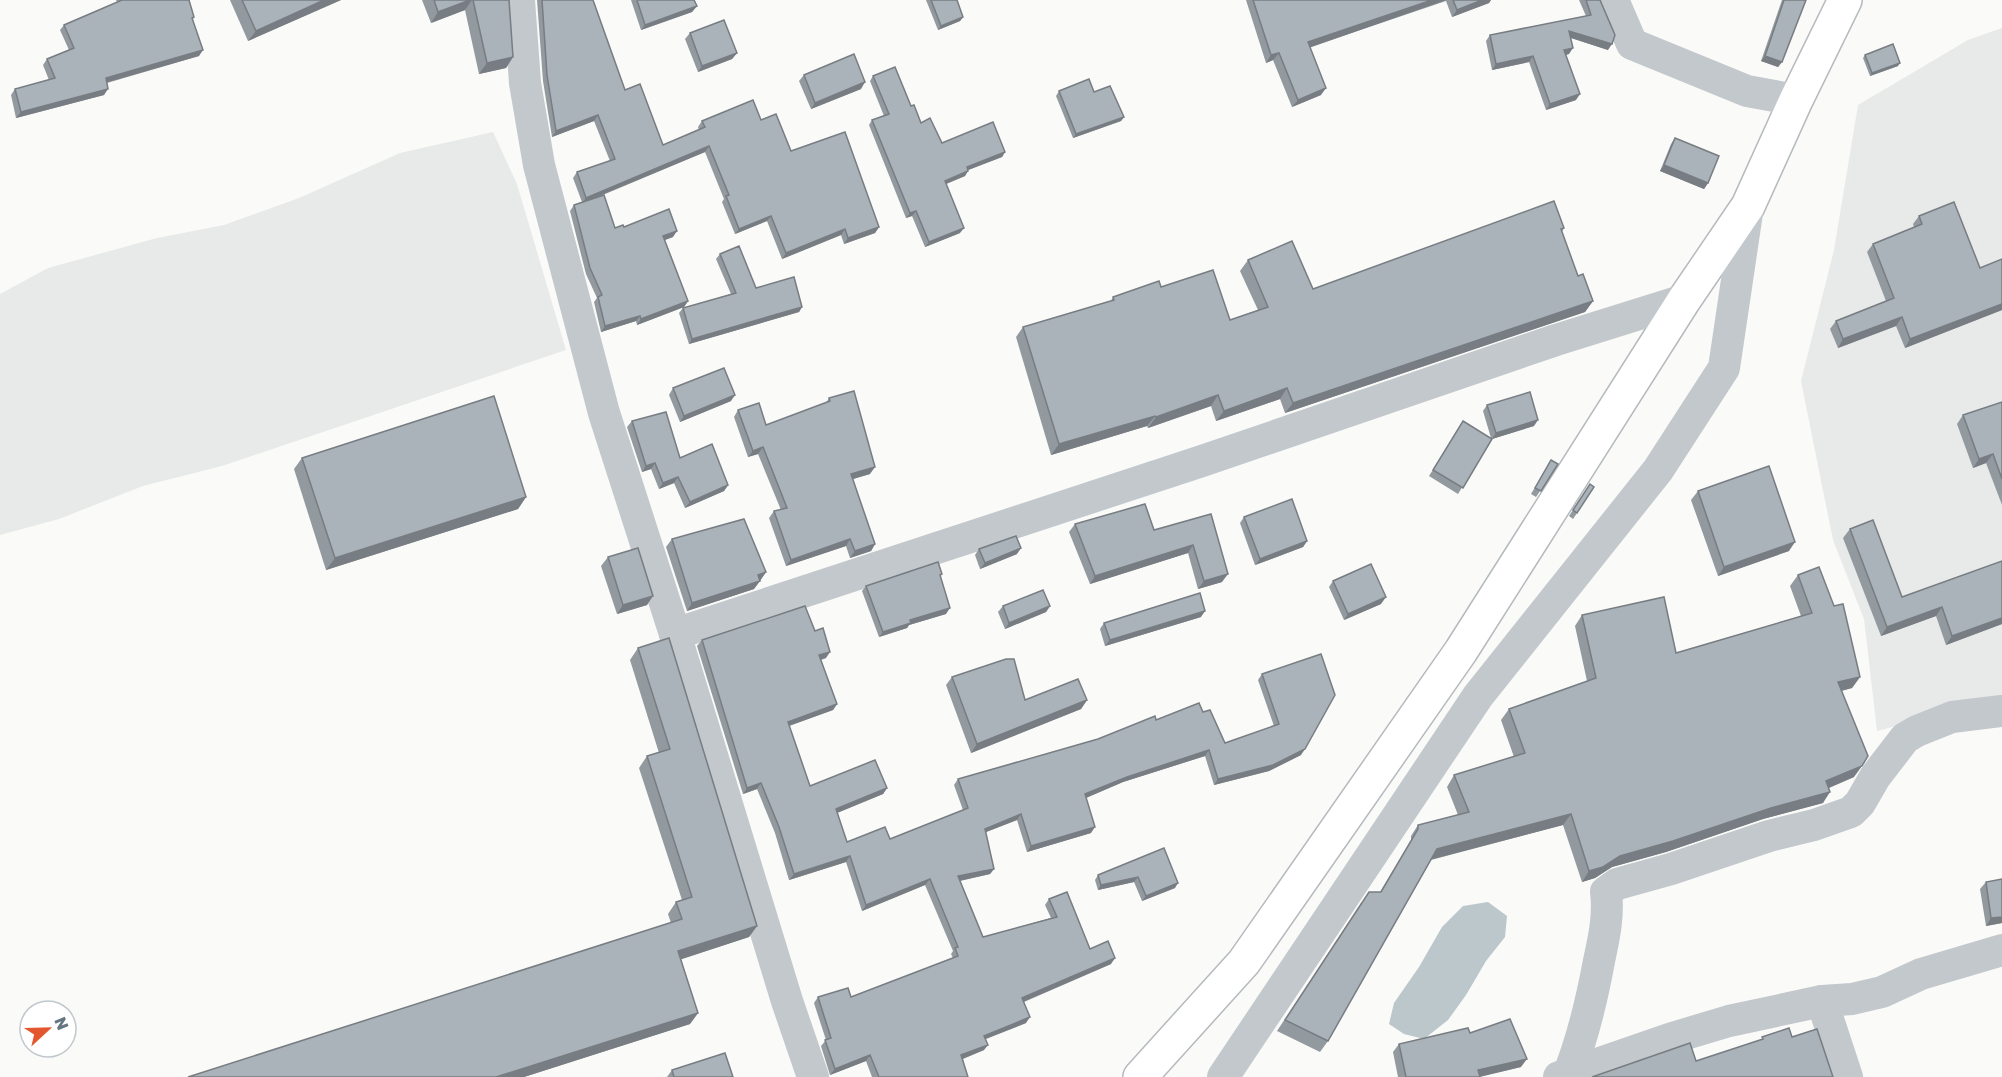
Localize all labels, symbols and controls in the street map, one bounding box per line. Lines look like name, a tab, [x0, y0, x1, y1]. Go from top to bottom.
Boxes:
north arrow	[18, 999, 78, 1059]
text: N	[50, 1014, 73, 1033]

